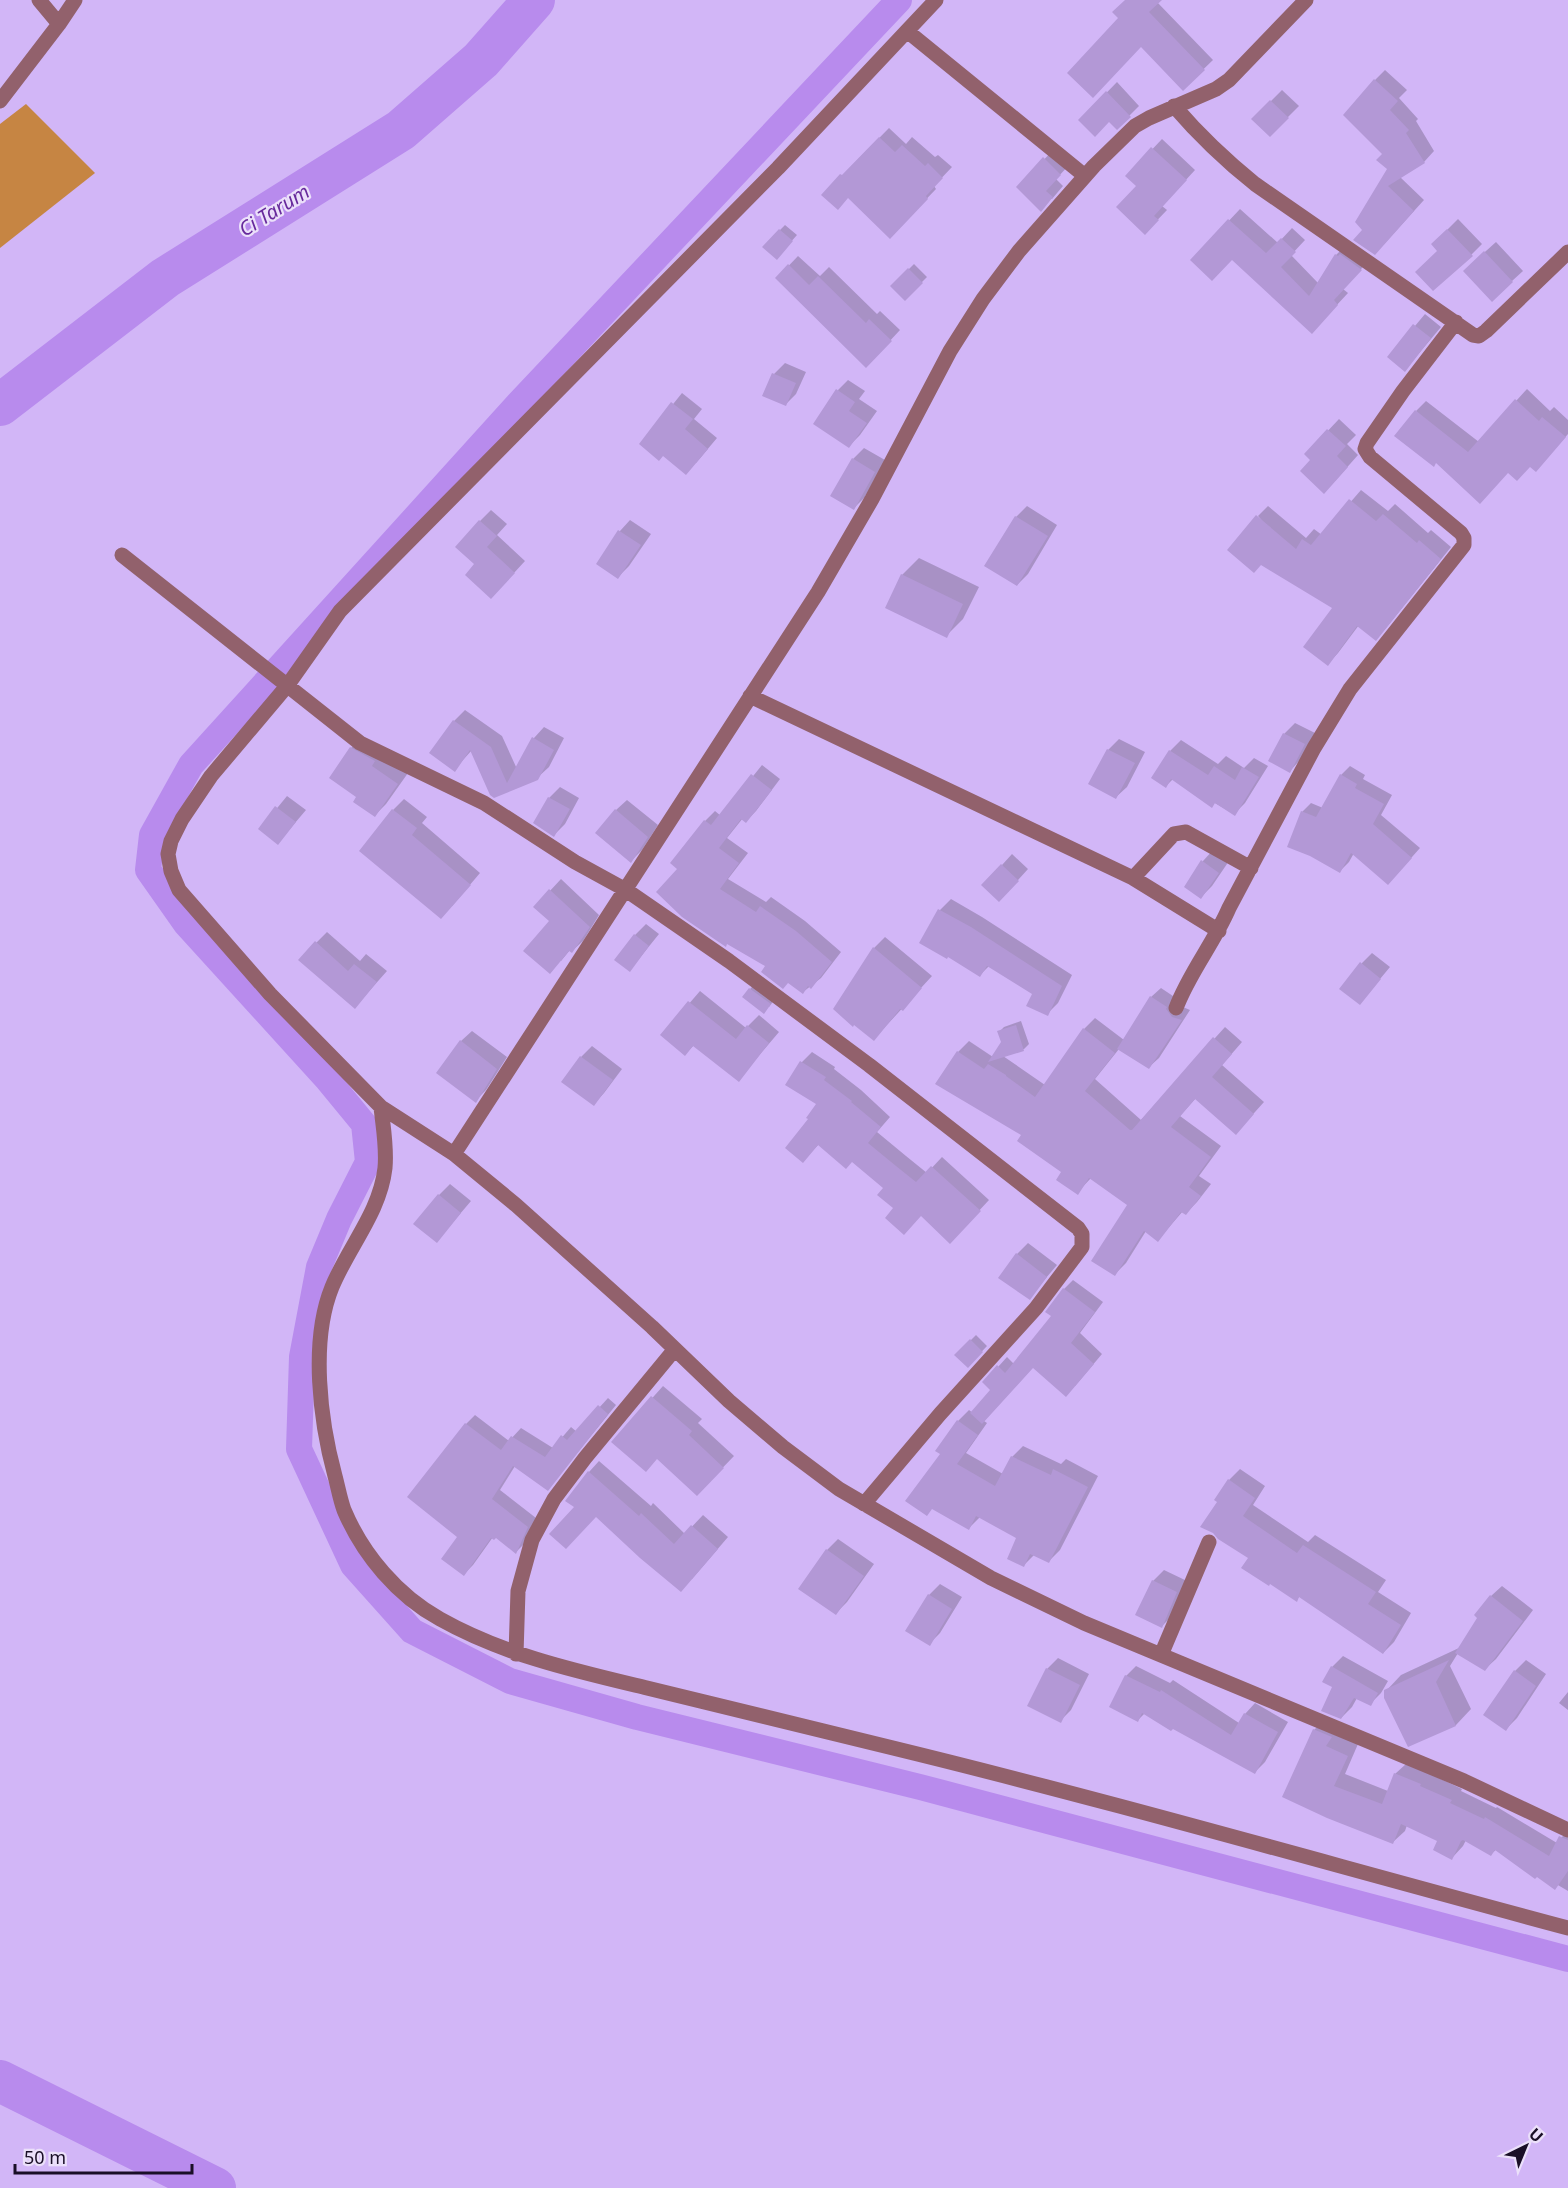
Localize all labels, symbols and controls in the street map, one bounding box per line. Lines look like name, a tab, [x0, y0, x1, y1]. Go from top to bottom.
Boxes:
water label: Ci Tarum	[233, 178, 315, 242]
north arrow	[1496, 2116, 1556, 2176]
text: U	[1524, 2123, 1548, 2147]
scale bar	[15, 2137, 192, 2175]
text: 50 m	[24, 2145, 66, 2169]

